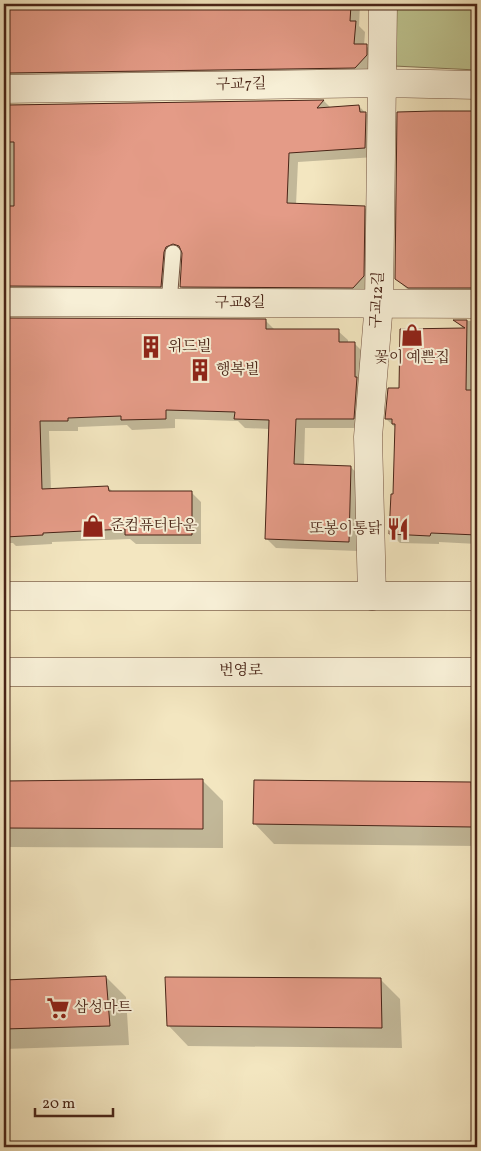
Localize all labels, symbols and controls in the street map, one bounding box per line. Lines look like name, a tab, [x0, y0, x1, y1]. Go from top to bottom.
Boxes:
street label: 구교7길	[215, 74, 267, 96]
street label: 구교12길	[366, 271, 390, 329]
street label: 구교8길	[214, 293, 266, 314]
shop icon: 꽃이 예쁜집	[399, 322, 425, 348]
building icon: 위드빌	[138, 334, 164, 360]
place label: 위드빌	[168, 337, 211, 358]
place label: 꽃이 예쁜집	[374, 348, 450, 369]
building icon: 행복빌	[187, 357, 213, 383]
place label: 행복빌	[216, 360, 259, 381]
shop icon: 준컴퓨터타운	[80, 513, 106, 539]
place label: 준컴퓨터타운	[110, 516, 197, 537]
restaurant icon: 또봉이통닭	[385, 516, 411, 542]
place label: 또봉이통닭	[310, 519, 383, 540]
street label: 번영로	[219, 661, 263, 682]
supermarket icon: 삼성마트	[45, 995, 71, 1021]
place label: 삼성마트	[74, 998, 132, 1019]
scale bar	[35, 1086, 112, 1118]
text: 20 m	[42, 1094, 75, 1115]

